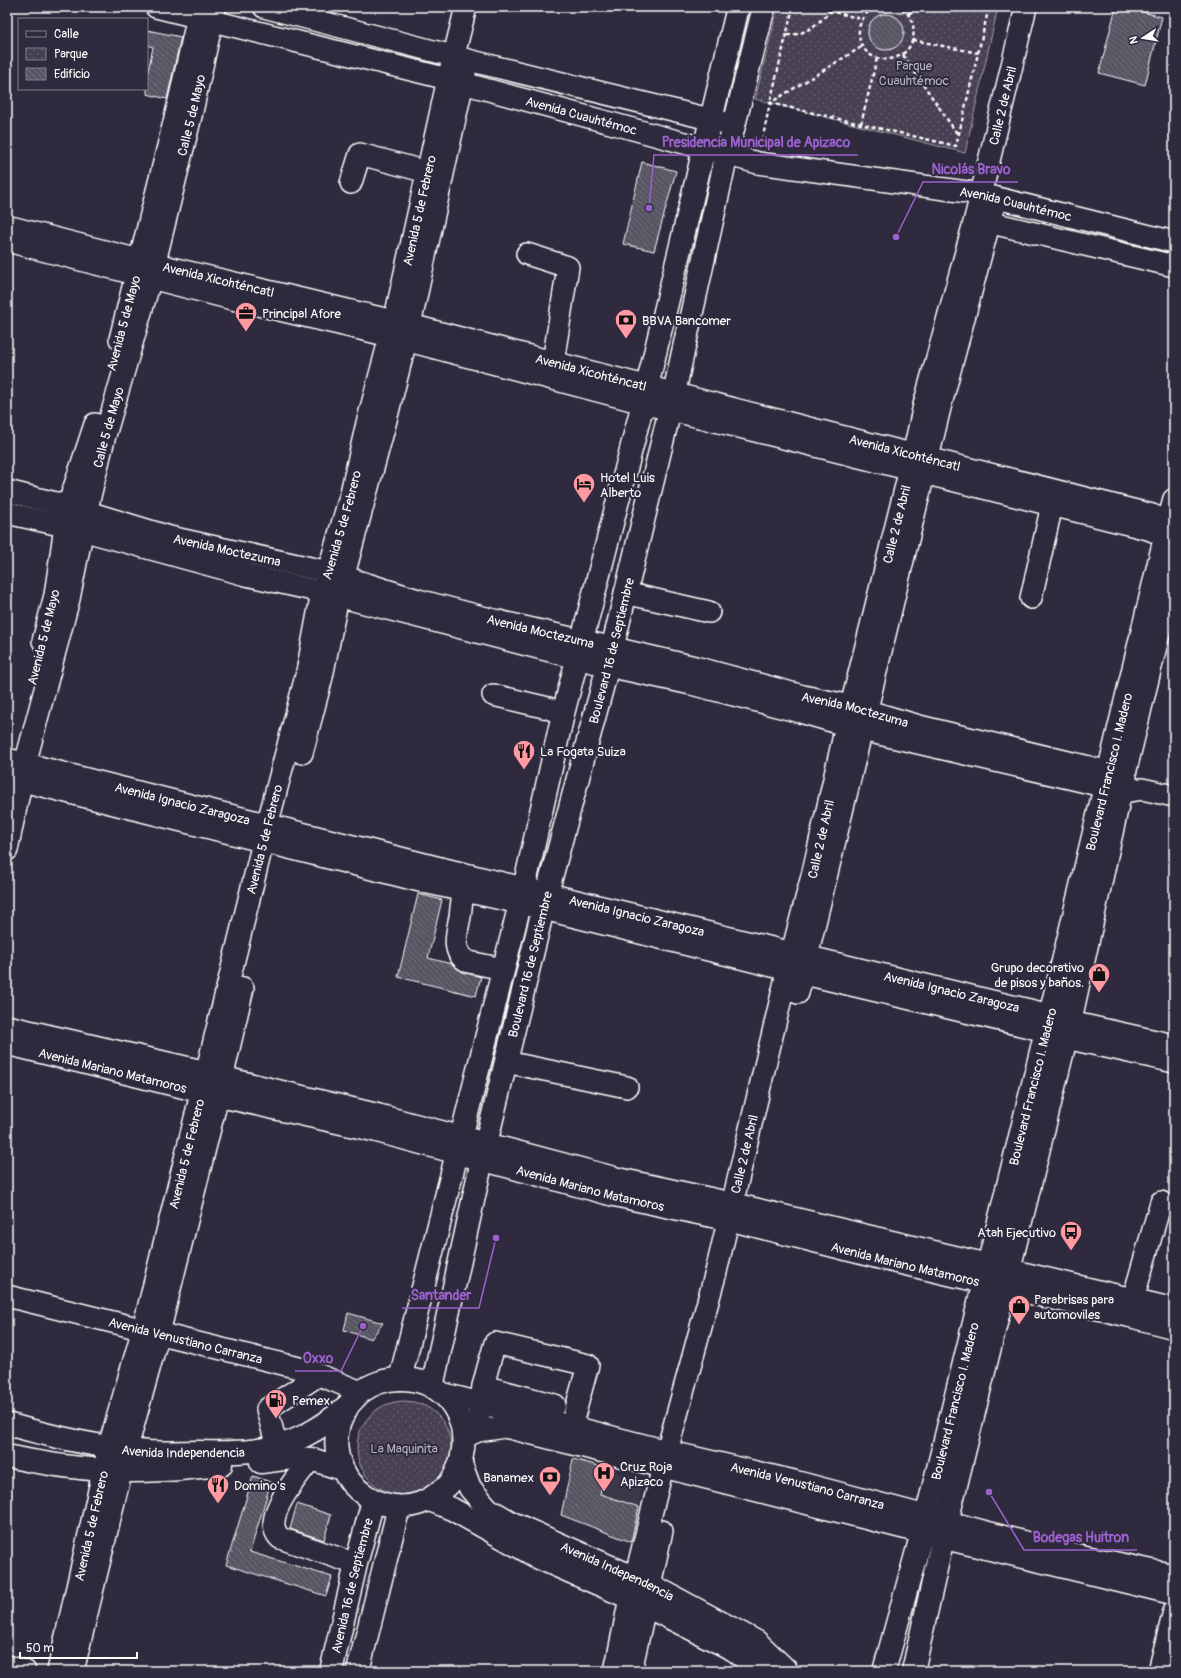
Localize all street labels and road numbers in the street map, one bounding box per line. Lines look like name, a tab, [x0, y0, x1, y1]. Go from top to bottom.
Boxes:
street label: Calle 2 de Abril	[986, 65, 1020, 147]
street label: Calle 5 de Mayo	[174, 73, 209, 158]
street label: Avenida Cuauhtémoc	[524, 93, 639, 139]
street label: Avenida 5 de Febrero	[400, 154, 440, 267]
street label: Avenida Cuauhtémoc	[958, 184, 1074, 225]
street label: Avenida Xicohténcatl	[161, 259, 276, 301]
street label: Avenida 5 de Mayo	[104, 274, 144, 373]
street label: Avenida Xicohténcatl	[534, 351, 648, 395]
street label: Calle 5 de Mayo	[90, 385, 128, 469]
street label: Avenida Xicohténcatl	[847, 431, 962, 475]
street label: Avenida 5 de Febrero	[319, 469, 365, 582]
street label: Calle 2 de Abril	[880, 483, 915, 565]
street label: Avenida Moctezuma	[172, 531, 282, 570]
street label: Boulevard 16 de Septiembre	[586, 576, 638, 726]
street label: Avenida 5 de Mayo	[24, 588, 64, 687]
street label: Avenida Moctezuma	[485, 611, 596, 652]
street label: Avenida Moctezuma	[800, 689, 910, 731]
street label: Boulevard Francisco I. Madero	[1083, 691, 1136, 852]
street label: Avenida Ignacio Zaragoza	[113, 779, 252, 829]
street label: Avenida 5 de Febrero	[243, 783, 286, 896]
street label: Calle 2 de Abril	[805, 798, 838, 881]
street label: Boulevard 16 de Septiembre	[505, 889, 556, 1039]
street label: Avenida Ignacio Zaragoza	[567, 892, 706, 940]
street label: Avenida Ignacio Zaragoza	[882, 968, 1021, 1016]
street label: Boulevard Francisco I. Madero	[1006, 1006, 1060, 1167]
street label: Avenida Mariano Matamoros	[37, 1045, 189, 1097]
street label: Avenida 5 de Febrero	[166, 1097, 208, 1211]
street label: Calle 2 de Abril	[728, 1113, 762, 1195]
street label: Avenida Mariano Matamoros	[514, 1162, 666, 1215]
street label: Avenida Mariano Matamoros	[829, 1239, 981, 1290]
street label: Avenida Venustiano Carranza	[107, 1314, 264, 1368]
street label: Boulevard Francisco I. Madero	[928, 1321, 983, 1482]
street label: Avenida Independencia	[121, 1442, 245, 1461]
street label: Avenida Venustiano Carranza	[729, 1459, 886, 1514]
street label: Avenida 5 de Febrero	[72, 1469, 112, 1583]
street label: Avenida 16 de Septiembre	[328, 1516, 377, 1655]
street label: Avenida Independencia	[558, 1539, 677, 1605]

